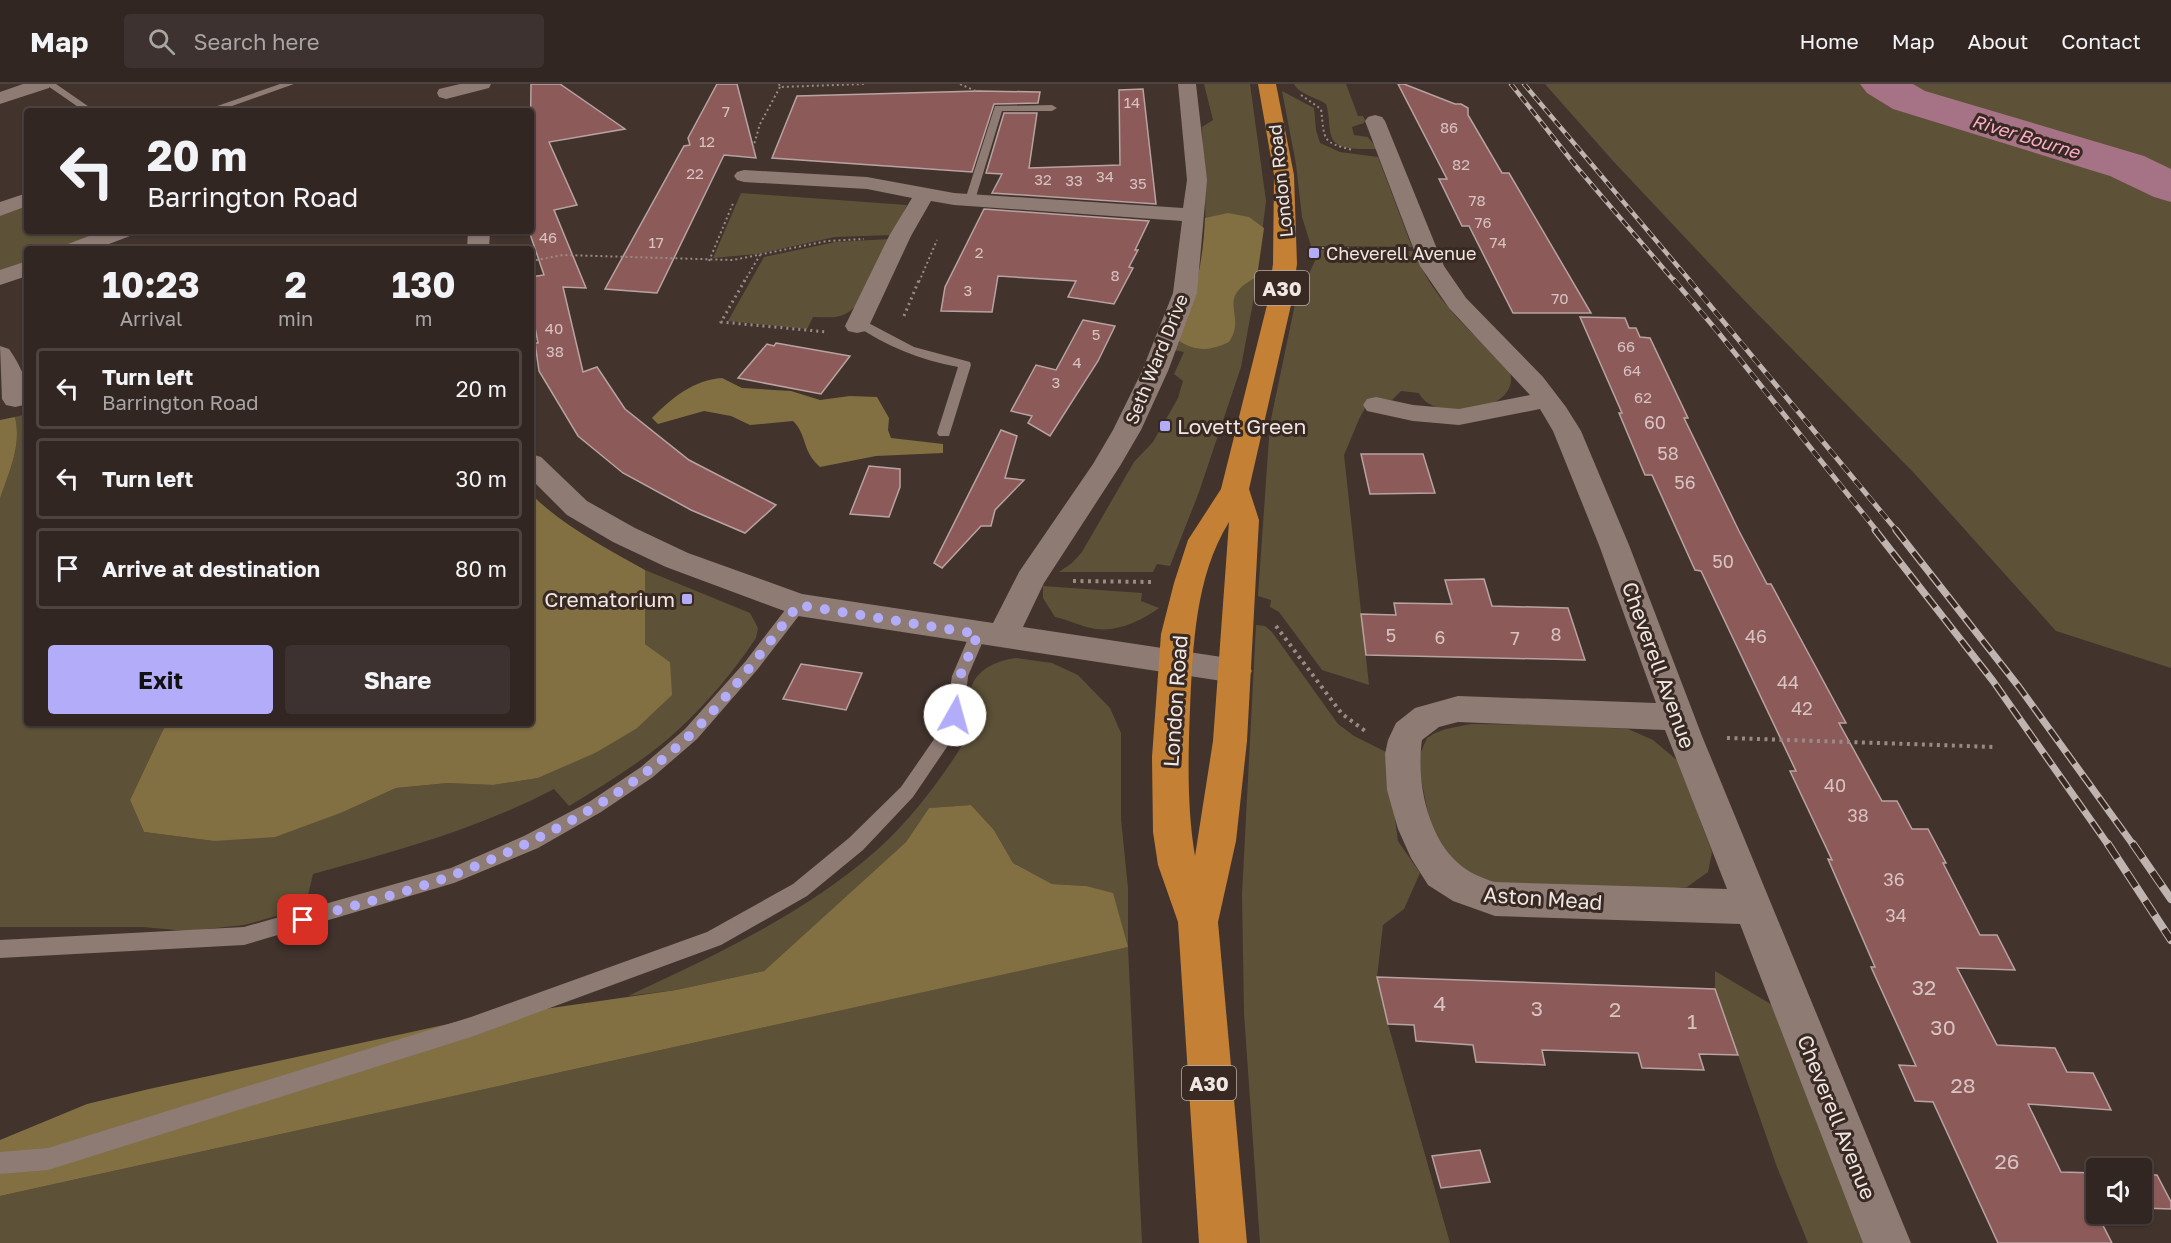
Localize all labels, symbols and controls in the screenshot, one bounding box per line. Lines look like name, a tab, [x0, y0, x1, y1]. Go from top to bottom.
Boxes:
search box	[124, 14, 544, 68]
text: Map	[30, 25, 88, 58]
icon: search	[145, 25, 178, 58]
text: Search here	[193, 28, 319, 55]
text: Home	[1799, 28, 1859, 54]
text: Map	[1892, 28, 1935, 54]
text: About	[1968, 28, 2028, 54]
text: Contact	[2061, 28, 2141, 54]
house number: 14	[1124, 93, 1140, 111]
house number: 7	[722, 102, 730, 120]
water label: River Bourne	[1970, 109, 2084, 163]
house number: 86	[1440, 118, 1458, 136]
street label: London Road	[1263, 123, 1297, 239]
text: 20 m	[147, 130, 247, 180]
icon: left	[48, 132, 126, 210]
house number: 12	[699, 132, 715, 150]
house number: 82	[1452, 155, 1470, 173]
house number: 22	[686, 164, 704, 182]
house number: 34	[1096, 167, 1114, 185]
house number: 32	[1034, 170, 1052, 188]
house number: 33	[1065, 171, 1083, 189]
house number: 35	[1129, 174, 1147, 192]
text: Barrington Road	[147, 181, 358, 213]
house number: 78	[1468, 191, 1486, 209]
house number: 76	[1474, 213, 1492, 231]
house number: 46	[539, 228, 557, 246]
house number: 17	[648, 233, 664, 251]
house number: 74	[1489, 233, 1507, 251]
place label: Cheverell Avenue	[1326, 242, 1476, 264]
house number: 2	[975, 243, 983, 261]
marker: Cheverell Avenue	[1307, 246, 1321, 260]
text: 10:23	[102, 263, 200, 306]
text: 2	[285, 263, 307, 306]
text: 130	[392, 263, 456, 306]
house number: 8	[1110, 266, 1120, 284]
road number: A30	[1255, 271, 1309, 305]
house number: 3	[964, 281, 972, 299]
house number: 70	[1551, 289, 1569, 307]
street label: Seth Ward Drive	[1120, 291, 1192, 427]
text: Arrival	[120, 306, 182, 330]
text: min	[278, 306, 313, 330]
text: m	[415, 306, 433, 330]
house number: 40	[545, 319, 563, 337]
house number: 5	[1092, 325, 1100, 343]
house number: 66	[1617, 337, 1635, 355]
house number: 38	[546, 342, 564, 360]
house number: 4	[1072, 353, 1082, 371]
house number: 64	[1623, 361, 1641, 379]
text: Turn left	[102, 363, 193, 390]
icon: left	[51, 372, 84, 405]
house number: 3	[1052, 373, 1060, 391]
text: 20 m	[456, 375, 507, 402]
house number: 62	[1634, 388, 1652, 406]
text: Barrington Road	[102, 390, 259, 414]
house number: 60	[1644, 411, 1666, 433]
place label: Lovett Green	[1177, 413, 1306, 439]
marker: Lovett Green	[1158, 419, 1172, 433]
house number: 58	[1657, 442, 1679, 464]
icon: left	[51, 462, 84, 495]
text: Turn left	[102, 465, 193, 492]
text: 30 m	[456, 465, 507, 492]
house number: 56	[1674, 471, 1696, 493]
house number: 50	[1712, 550, 1734, 572]
icon: arrive	[51, 552, 84, 585]
text: Arrive at destination	[102, 555, 320, 582]
text: 80 m	[455, 555, 507, 582]
street label: Cheverell Avenue	[1617, 578, 1701, 752]
place label: Crematorium	[544, 586, 675, 612]
marker: Crematorium	[680, 592, 694, 606]
house number: 8	[1551, 623, 1561, 645]
house number: 5	[1386, 624, 1396, 646]
house number: 46	[1745, 625, 1767, 647]
house number: 6	[1435, 626, 1445, 648]
house number: 7	[1510, 627, 1520, 649]
street label: London Road	[1157, 634, 1193, 768]
button: Exit	[48, 645, 273, 714]
button: Share	[285, 645, 510, 714]
house number: 44	[1777, 671, 1799, 693]
position arrow	[923, 683, 987, 747]
house number: 42	[1791, 697, 1813, 719]
house number: 40	[1824, 774, 1846, 796]
house number: 38	[1847, 804, 1869, 826]
house number: 36	[1883, 868, 1905, 890]
street label: Aston Mead	[1483, 881, 1603, 915]
pin	[277, 894, 328, 945]
icon: arrive	[286, 903, 319, 936]
house number: 34	[1885, 904, 1907, 926]
house number: 32	[1912, 974, 1936, 1000]
house number: 4	[1434, 990, 1446, 1016]
house number: 3	[1531, 995, 1543, 1021]
house number: 2	[1609, 996, 1621, 1022]
house number: 1	[1687, 1008, 1697, 1034]
house number: 30	[1930, 1014, 1956, 1040]
street label: Cheverell Avenue	[1792, 1031, 1882, 1203]
road number: A30	[1182, 1066, 1236, 1100]
house number: 28	[1951, 1072, 1976, 1098]
house number: 26	[1995, 1148, 2019, 1174]
map controls	[2086, 1158, 2152, 1224]
button: sound	[2086, 1158, 2152, 1224]

